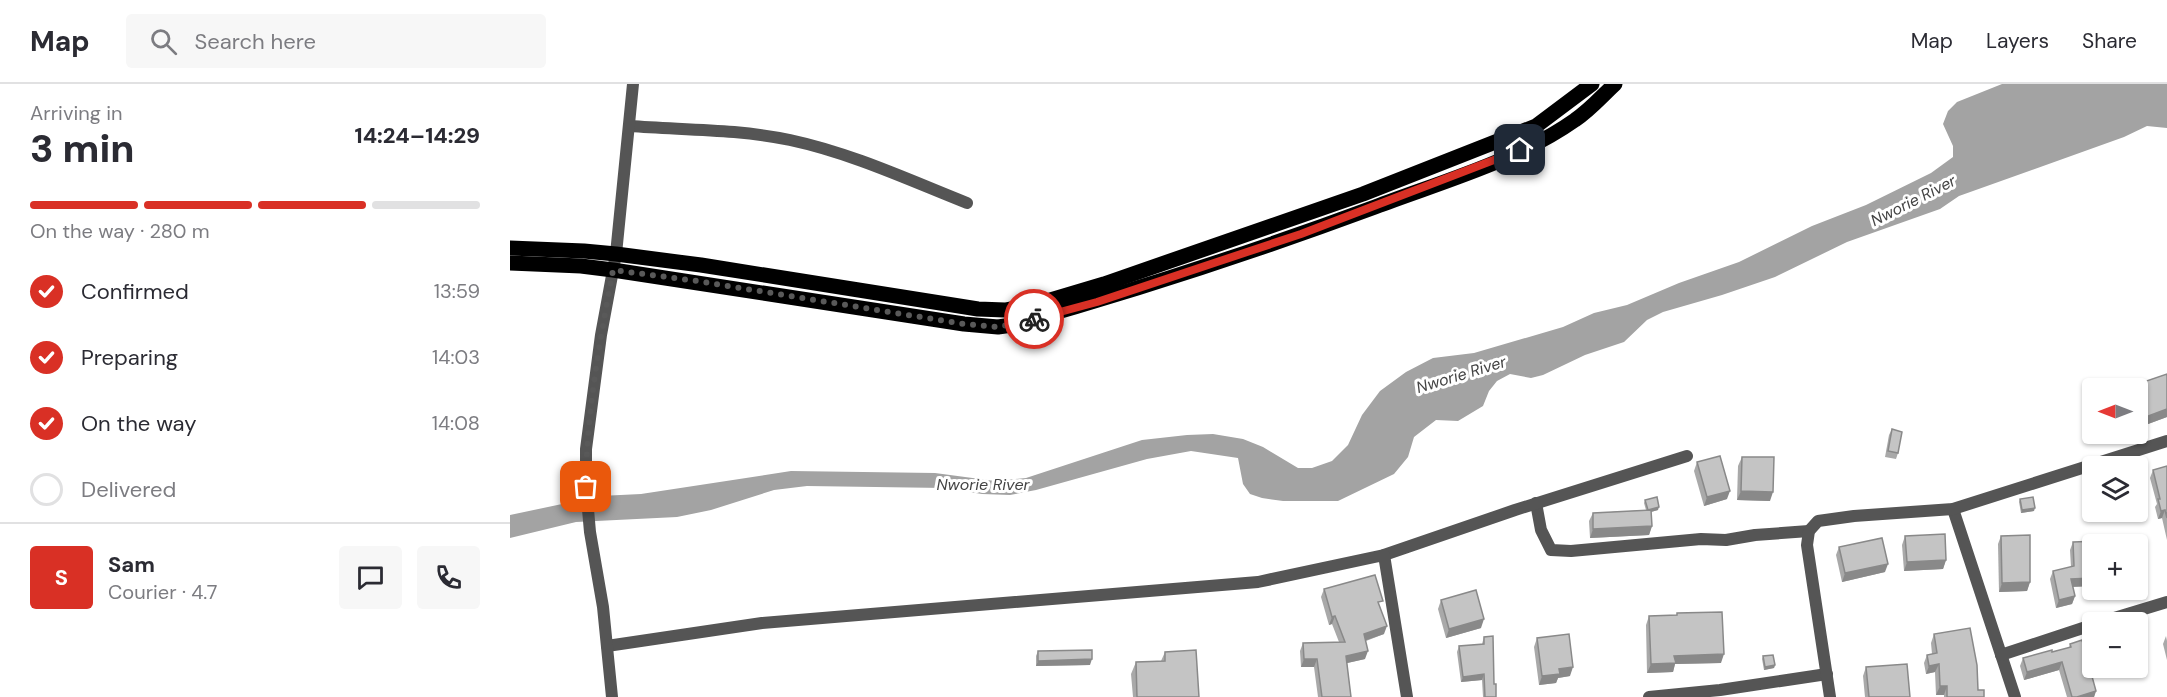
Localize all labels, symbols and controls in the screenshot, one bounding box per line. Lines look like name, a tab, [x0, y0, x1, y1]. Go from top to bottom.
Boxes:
search box	[126, 14, 546, 68]
text: Map	[30, 23, 90, 60]
icon: search	[147, 25, 180, 58]
text: Search here	[195, 27, 316, 56]
text: Map	[1911, 27, 1953, 55]
text: Layers	[1986, 27, 2049, 55]
text: Share	[2082, 27, 2137, 55]
text: Arriving in	[30, 100, 122, 126]
text: 14:24–14:29	[355, 121, 480, 150]
text: 3 min	[30, 123, 135, 174]
pin	[1494, 124, 1545, 175]
icon: home	[1503, 133, 1536, 166]
water label: Nworie River	[1867, 170, 1960, 231]
text: On the way · 280 m	[30, 218, 210, 244]
icon: check	[30, 275, 63, 308]
text: Confirmed	[81, 277, 189, 306]
text: 13:59	[434, 278, 480, 304]
courier	[1004, 289, 1064, 349]
icon: bike	[1018, 303, 1051, 336]
icon: check	[30, 341, 63, 374]
text: Preparing	[81, 343, 178, 372]
text: 14:03	[432, 344, 480, 370]
water label: Nworie River	[1414, 351, 1510, 398]
north arrow	[2082, 378, 2148, 444]
map controls	[2082, 378, 2148, 678]
icon: check	[30, 407, 63, 440]
text: On the way	[81, 409, 196, 438]
text: 14:08	[432, 410, 480, 436]
button: layers	[2082, 456, 2148, 522]
pin	[560, 461, 611, 512]
icon: bag	[569, 470, 602, 503]
water label: Nworie River	[937, 474, 1031, 495]
text: Delivered	[81, 475, 176, 504]
button: +	[2082, 534, 2148, 600]
button: chat	[339, 546, 402, 609]
button: phone	[417, 546, 480, 609]
text: Sam	[108, 550, 155, 579]
text: S	[55, 563, 68, 592]
text: Courier · 4.7	[108, 579, 217, 605]
button: −	[2082, 612, 2148, 678]

